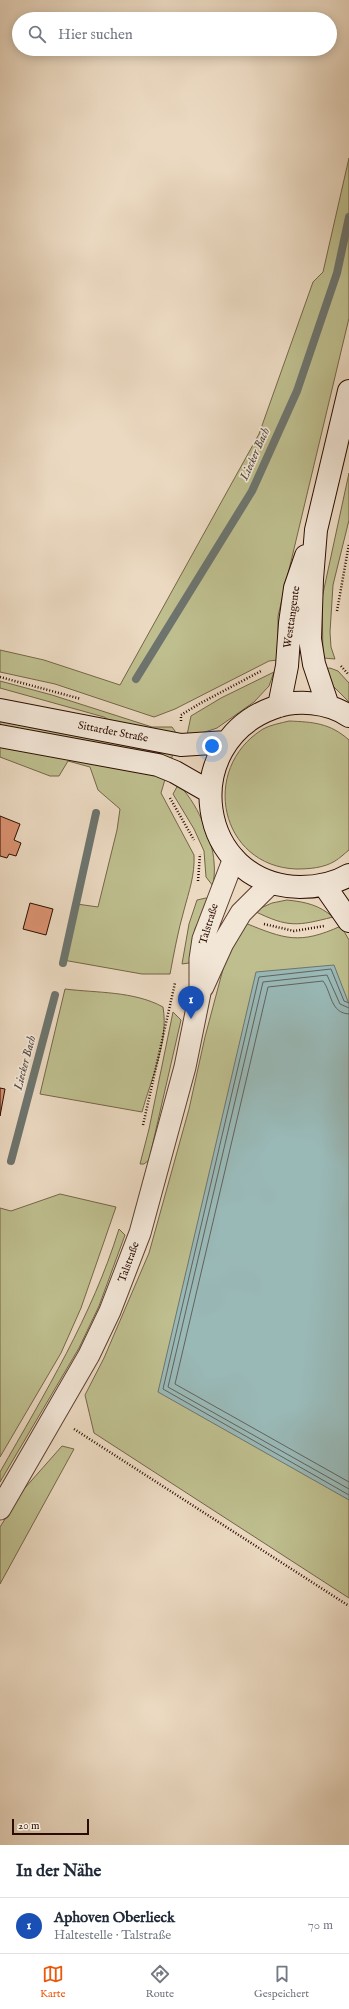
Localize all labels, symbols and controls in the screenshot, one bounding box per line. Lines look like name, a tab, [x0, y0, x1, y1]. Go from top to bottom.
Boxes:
search box	[12, 12, 337, 56]
icon: search	[26, 23, 48, 45]
text: Hier suchen	[58, 25, 133, 44]
water label: Liecker Bach	[236, 425, 273, 483]
street label: Westtangente	[281, 585, 303, 649]
street label: Sittarder Straße	[77, 718, 149, 746]
your location	[202, 736, 222, 756]
street label: Talstraße	[196, 902, 222, 946]
pin: 1	[178, 986, 204, 1019]
water label: Liecker Bach	[10, 1034, 39, 1093]
street label: Talstraße	[115, 1240, 143, 1284]
scale bar	[12, 1817, 89, 1836]
text: 20 m	[18, 1819, 39, 1833]
text: In der Nähe	[16, 1861, 101, 1882]
text: Aphoven Oberlieck	[54, 1908, 175, 1927]
text: 1	[27, 1917, 31, 1934]
text: 70 m	[308, 1917, 333, 1934]
text: Haltestelle · Talstraße	[54, 1927, 171, 1944]
tab: Karte	[40, 1963, 66, 2001]
tab: Route	[145, 1963, 174, 2001]
tab: Gespeichert	[254, 1963, 309, 2001]

